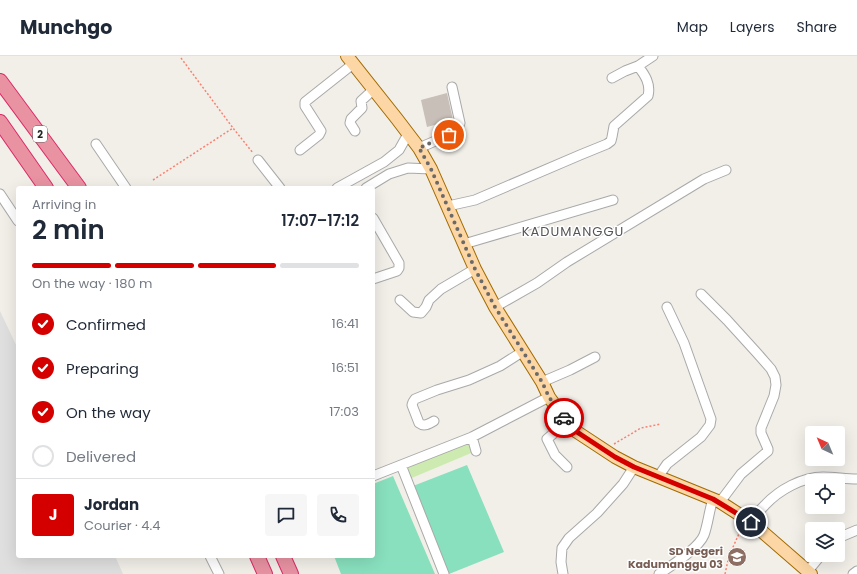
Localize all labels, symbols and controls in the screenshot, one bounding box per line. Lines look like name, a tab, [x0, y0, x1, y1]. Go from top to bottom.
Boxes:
text: Munchgo	[20, 14, 112, 41]
text: Map	[677, 17, 708, 37]
text: Layers	[730, 17, 774, 37]
text: Share	[796, 17, 837, 37]
pin	[432, 118, 466, 152]
icon: bag	[438, 124, 460, 146]
road number: 2	[33, 126, 47, 142]
text: Arriving in	[32, 195, 96, 214]
text: 17:07–17:12	[281, 210, 359, 231]
text: 2 min	[32, 212, 105, 248]
district label: KADUMANGGU	[522, 222, 624, 241]
text: On the way · 180 m	[32, 274, 152, 293]
icon: check	[32, 313, 54, 335]
text: Confirmed	[66, 314, 146, 335]
text: 16:41	[331, 314, 359, 333]
icon: check	[32, 357, 54, 379]
text: Preparing	[66, 358, 139, 379]
text: 16:51	[331, 358, 359, 377]
courier	[544, 398, 584, 438]
icon: check	[32, 401, 54, 423]
text: On the way	[66, 402, 151, 423]
text: 17:03	[329, 402, 359, 421]
icon: car	[553, 407, 575, 429]
north arrow	[805, 426, 845, 466]
map controls	[805, 426, 845, 562]
text: Delivered	[66, 446, 136, 467]
button: locate	[805, 474, 845, 514]
text: Jordan	[84, 494, 139, 515]
button: chat	[265, 494, 307, 536]
button: phone	[317, 494, 359, 536]
text: J	[49, 504, 57, 525]
pin	[734, 505, 768, 539]
icon: home	[740, 511, 762, 533]
text: Courier · 4.4	[84, 516, 160, 535]
button: layers	[805, 522, 845, 562]
place label: SD Negeri Kadumanggu 03	[628, 543, 723, 572]
school or university icon: SD Negeri Kadumanggu 03	[726, 546, 748, 568]

